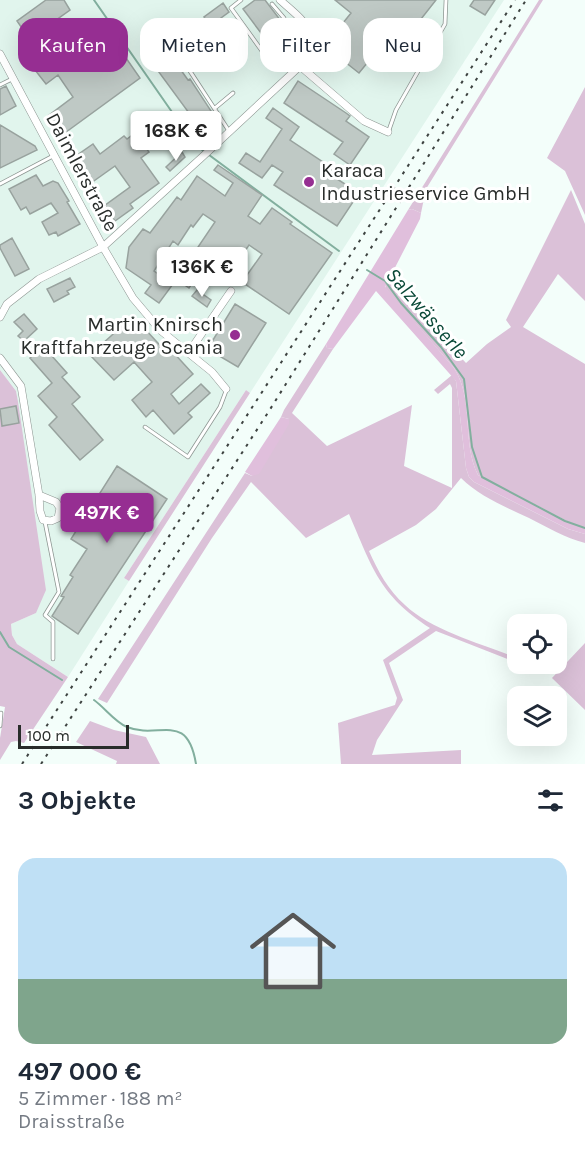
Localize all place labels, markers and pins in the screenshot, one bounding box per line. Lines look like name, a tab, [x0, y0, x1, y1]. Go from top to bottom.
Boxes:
pin: 168K €	[127, 111, 225, 162]
place label: Karaca Industrieservice GmbH	[321, 159, 530, 205]
marker: Karaca Industrieservice GmbH	[302, 175, 316, 189]
pin: 136K €	[153, 247, 251, 298]
place label: Martin Knirsch Kraftfahrzeuge Scania	[20, 313, 223, 359]
marker: Martin Knirsch Kraftfahrzeuge Scania	[228, 328, 242, 342]
pin: 497K €	[58, 493, 156, 544]

